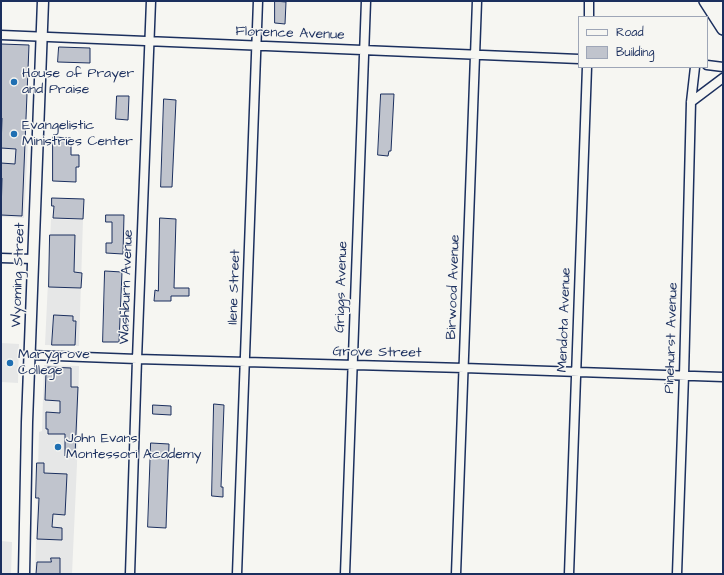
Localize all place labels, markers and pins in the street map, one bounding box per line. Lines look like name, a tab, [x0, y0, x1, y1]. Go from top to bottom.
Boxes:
place label: House of Prayer and Praise	[22, 66, 134, 98]
marker: House of Prayer and Praise	[9, 77, 19, 87]
place label: Evangelistic Ministries Center	[22, 118, 133, 150]
marker: Evangelistic Ministries Center	[9, 129, 19, 139]
place label: Marygrove College	[18, 347, 90, 380]
marker: Marygrove College	[5, 358, 15, 368]
place label: John Evans Montessori Academy	[66, 431, 201, 464]
marker: John Evans Montessori Academy	[53, 442, 63, 452]

